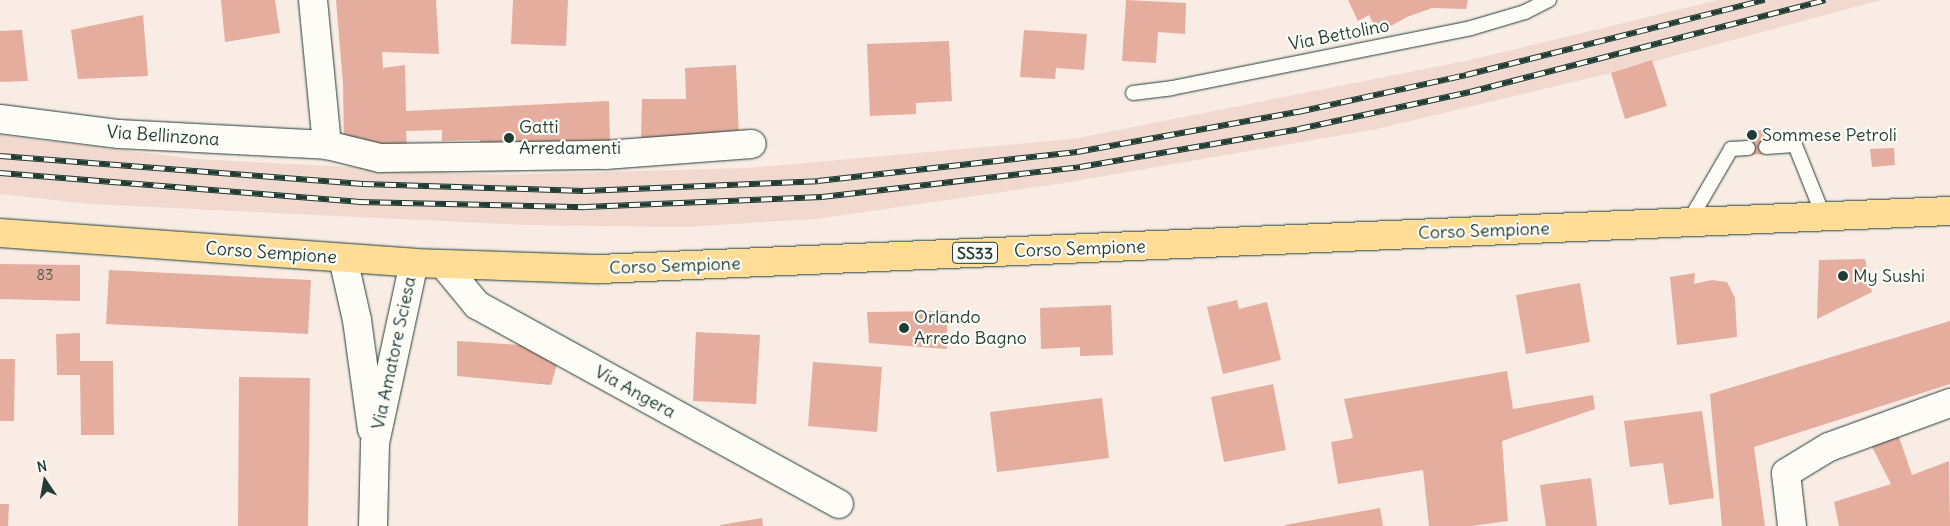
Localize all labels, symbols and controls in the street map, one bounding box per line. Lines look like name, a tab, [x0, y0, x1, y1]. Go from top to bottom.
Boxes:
street label: Via Bettolino	[1287, 15, 1391, 55]
place label: Gatti Arredamenti	[519, 117, 621, 160]
street label: Via Bellinzona	[106, 121, 220, 151]
place label: Sommese Petroli	[1762, 124, 1897, 146]
marker: Sommese Petroli	[1746, 129, 1758, 141]
marker: Gatti Arredamenti	[503, 132, 515, 144]
street label: Corso Sempione	[1418, 218, 1550, 244]
street label: Corso Sempione	[1014, 236, 1146, 262]
street label: Corso Sempione	[205, 238, 337, 268]
road number: SS33	[951, 240, 999, 266]
street label: Corso Sempione	[609, 253, 741, 279]
place label: My Sushi	[1853, 265, 1925, 287]
house number: 83	[36, 266, 54, 284]
marker: My Sushi	[1837, 270, 1849, 282]
street label: Via Amatore Sciesa	[367, 275, 421, 431]
place label: Orlando Arredo Bagno	[914, 307, 1027, 350]
marker: Orlando Arredo Bagno	[898, 322, 910, 334]
street label: Via Angera	[591, 361, 679, 423]
north arrow	[20, 456, 70, 506]
text: N	[35, 457, 48, 476]

